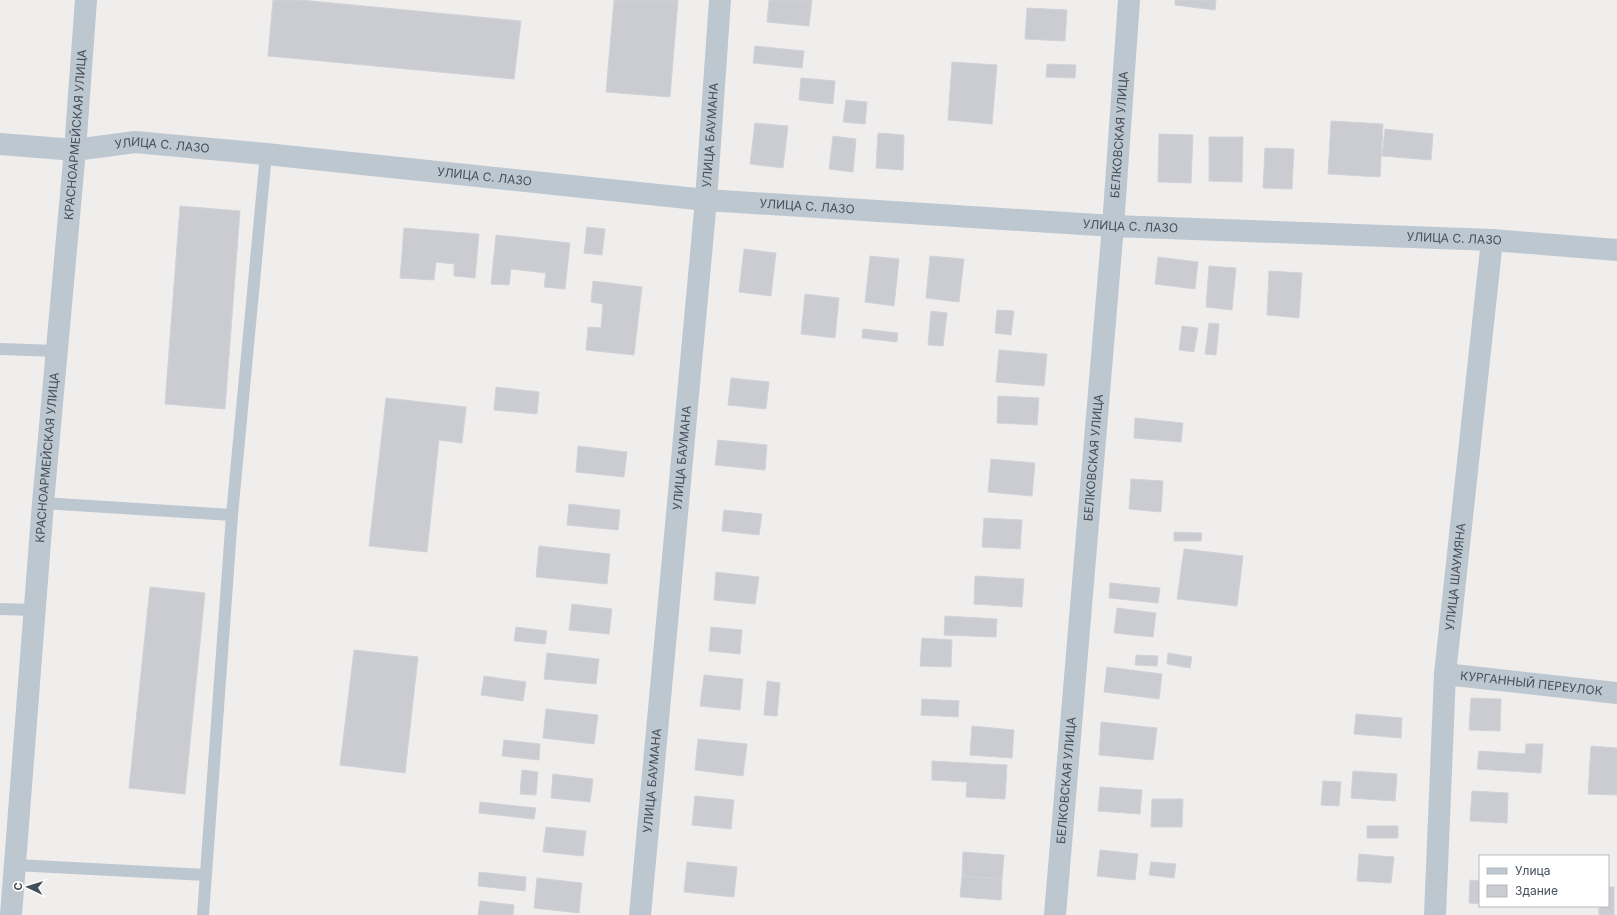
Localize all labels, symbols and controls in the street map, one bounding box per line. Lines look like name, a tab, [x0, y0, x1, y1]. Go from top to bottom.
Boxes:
street label: КРАСНОАРМЕЙСКАЯ УЛИЦА	[61, 49, 89, 221]
street label: БЕЛКОВСКАЯ УЛИЦА	[1107, 71, 1131, 199]
street label: УЛИЦА БАУМАНА	[699, 82, 721, 188]
street label: УЛИЦА С. ЛАЗО	[114, 134, 210, 156]
street label: УЛИЦА С. ЛАЗО	[436, 164, 533, 189]
street label: УЛИЦА С. ЛАЗО	[759, 195, 855, 216]
street label: УЛИЦА С. ЛАЗО	[1082, 216, 1178, 235]
street label: УЛИЦА С. ЛАЗО	[1406, 229, 1502, 248]
street label: КРАСНОАРМЕЙСКАЯ УЛИЦА	[32, 372, 62, 543]
street label: БЕЛКОВСКАЯ УЛИЦА	[1080, 393, 1106, 522]
street label: УЛИЦА БАУМАНА	[669, 405, 694, 511]
street label: УЛИЦА ШАУМЯНА	[1442, 522, 1468, 631]
street label: КУРГАННЫЙ ПЕРЕУЛОК	[1460, 668, 1604, 698]
street label: БЕЛКОВСКАЯ УЛИЦА	[1053, 716, 1079, 845]
street label: УЛИЦА БАУМАНА	[640, 728, 664, 833]
legend	[1479, 855, 1609, 907]
text: Улица	[1515, 863, 1550, 878]
north arrow	[8, 867, 48, 907]
text: С	[11, 882, 25, 891]
text: Здание	[1515, 883, 1558, 898]

